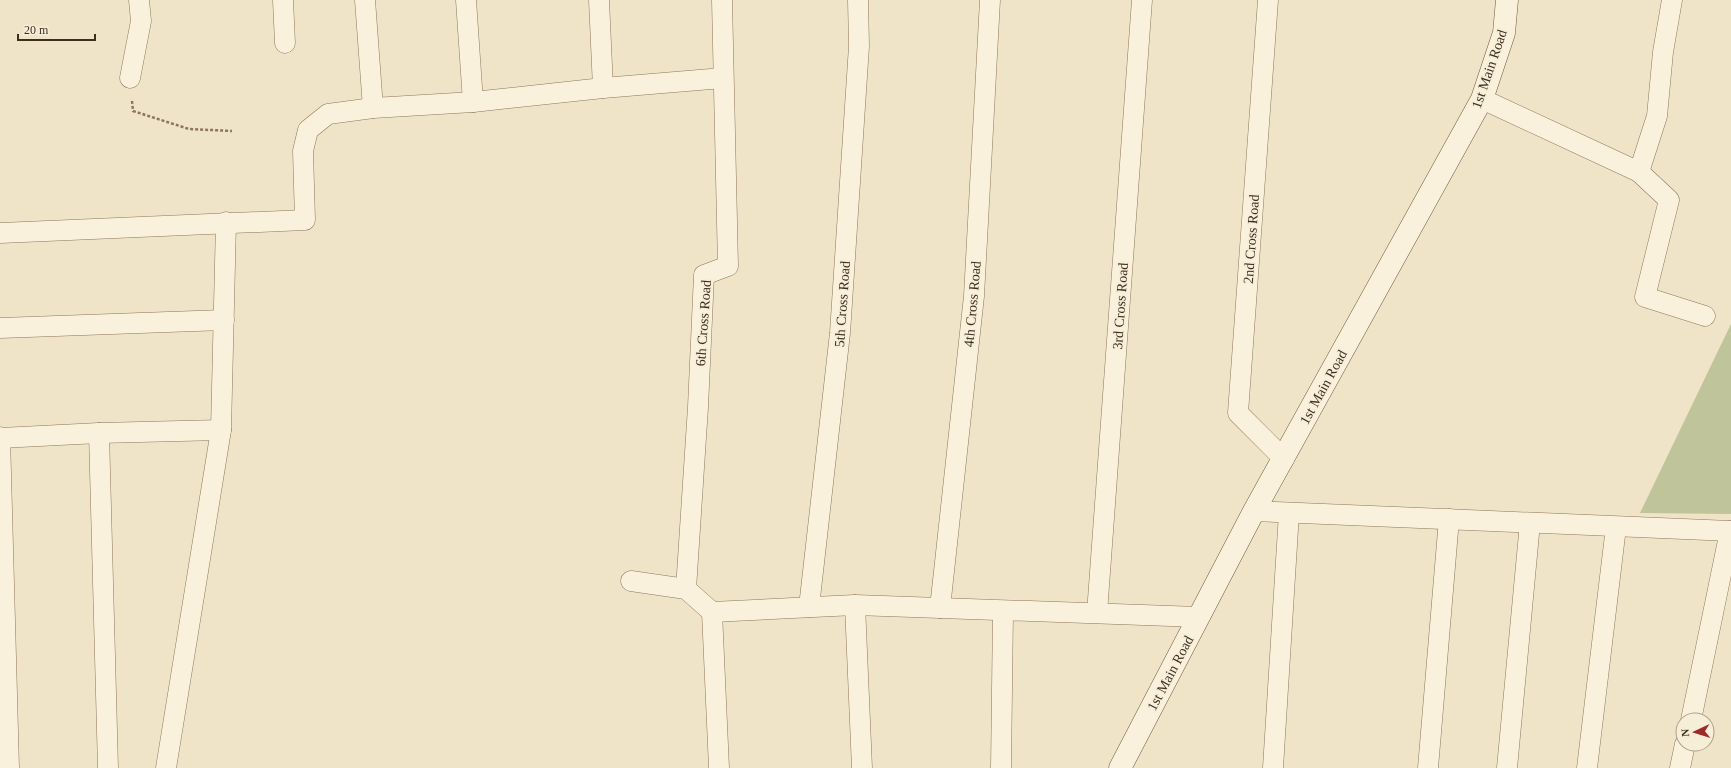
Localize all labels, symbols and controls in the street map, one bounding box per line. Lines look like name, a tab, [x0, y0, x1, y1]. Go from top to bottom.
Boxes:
scale bar	[18, 16, 95, 42]
text: 20 m	[24, 23, 49, 37]
street label: 1st Main Road	[1469, 28, 1510, 111]
street label: 2nd Cross Road	[1241, 194, 1262, 284]
street label: 5th Cross Road	[832, 260, 853, 348]
street label: 4th Cross Road	[961, 260, 984, 348]
street label: 3rd Cross Road	[1110, 262, 1131, 350]
street label: 6th Cross Road	[693, 279, 714, 367]
street label: 1st Main Road	[1297, 348, 1350, 427]
street label: 1st Main Road	[1144, 633, 1196, 713]
north arrow	[1675, 712, 1715, 752]
text: N	[1679, 728, 1691, 737]

